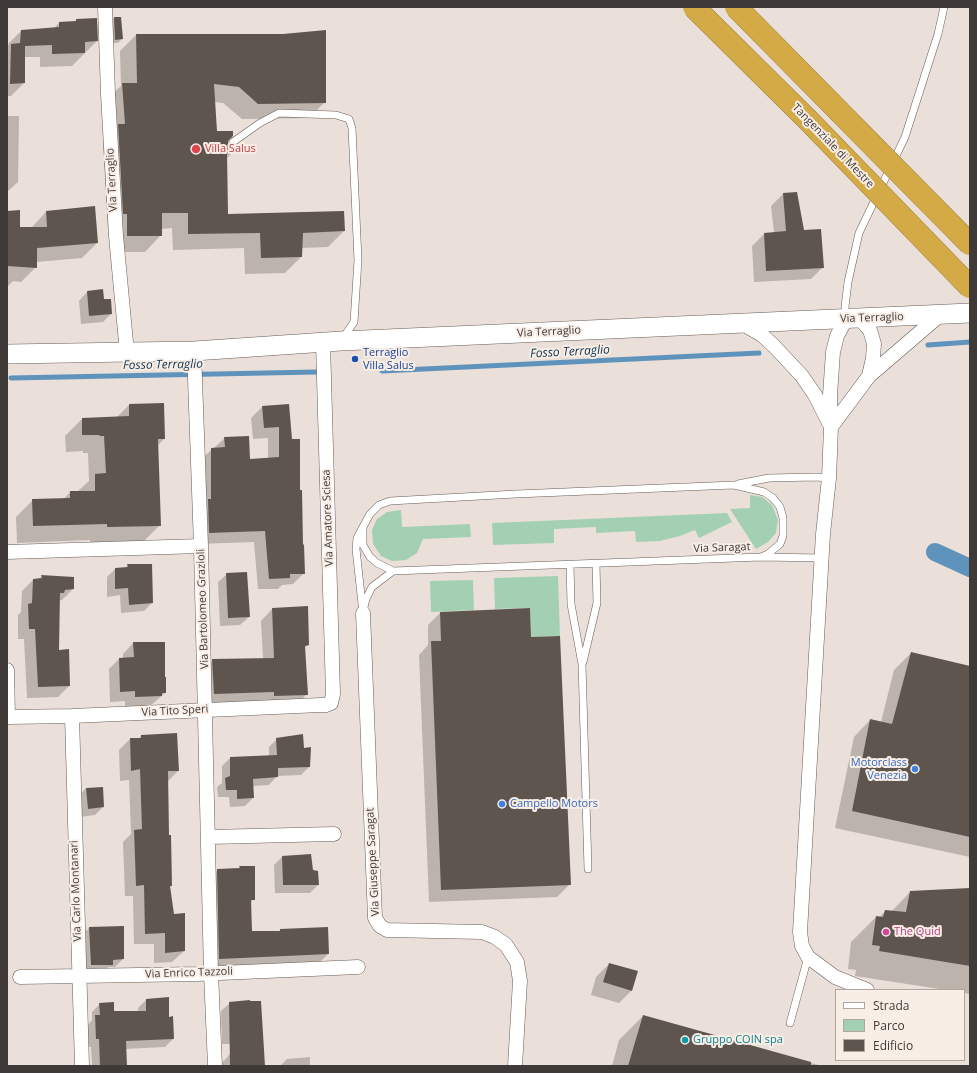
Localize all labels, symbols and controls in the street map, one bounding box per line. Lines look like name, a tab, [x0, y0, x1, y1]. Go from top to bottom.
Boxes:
street label: Tangenziale di Mestre	[789, 101, 877, 191]
place label: Villa Salus	[205, 142, 256, 156]
marker: Villa Salus	[190, 143, 202, 155]
street label: Via Terraglio	[104, 148, 120, 212]
street label: Via Terraglio	[840, 310, 904, 326]
street label: Via Terraglio	[517, 324, 581, 340]
water label: Fosso Terraglio	[530, 343, 610, 361]
place label: Terraglio Villa Salus	[363, 346, 414, 372]
marker: Terraglio Villa Salus	[350, 354, 360, 364]
water label: Fosso Terraglio	[123, 357, 203, 373]
street label: Via Amatore Sciesa	[320, 469, 336, 567]
street label: Via Saragat	[693, 540, 751, 556]
street label: Via Bartolomeo Grazioli	[194, 549, 212, 669]
street label: Via Tito Speri	[141, 703, 209, 719]
place label: Motorclass Venezia	[851, 756, 907, 782]
marker: Motorclass Venezia	[910, 764, 920, 774]
place label: Campello Motors	[510, 797, 598, 811]
marker: Campello Motors	[497, 799, 507, 809]
street label: Via Giuseppe Saragat	[364, 807, 382, 917]
street label: Via Carlo Montanari	[68, 840, 84, 942]
place label: The Quid	[894, 925, 941, 939]
marker: The Quid	[881, 927, 891, 937]
street label: Via Enrico Tazzoli	[145, 965, 233, 981]
legend	[835, 989, 965, 1061]
text: Strada	[873, 997, 909, 1014]
text: Parco	[873, 1017, 905, 1034]
place label: Gruppo COIN spa	[693, 1033, 783, 1047]
marker: Gruppo COIN spa	[680, 1035, 690, 1045]
text: Edificio	[873, 1037, 913, 1054]

